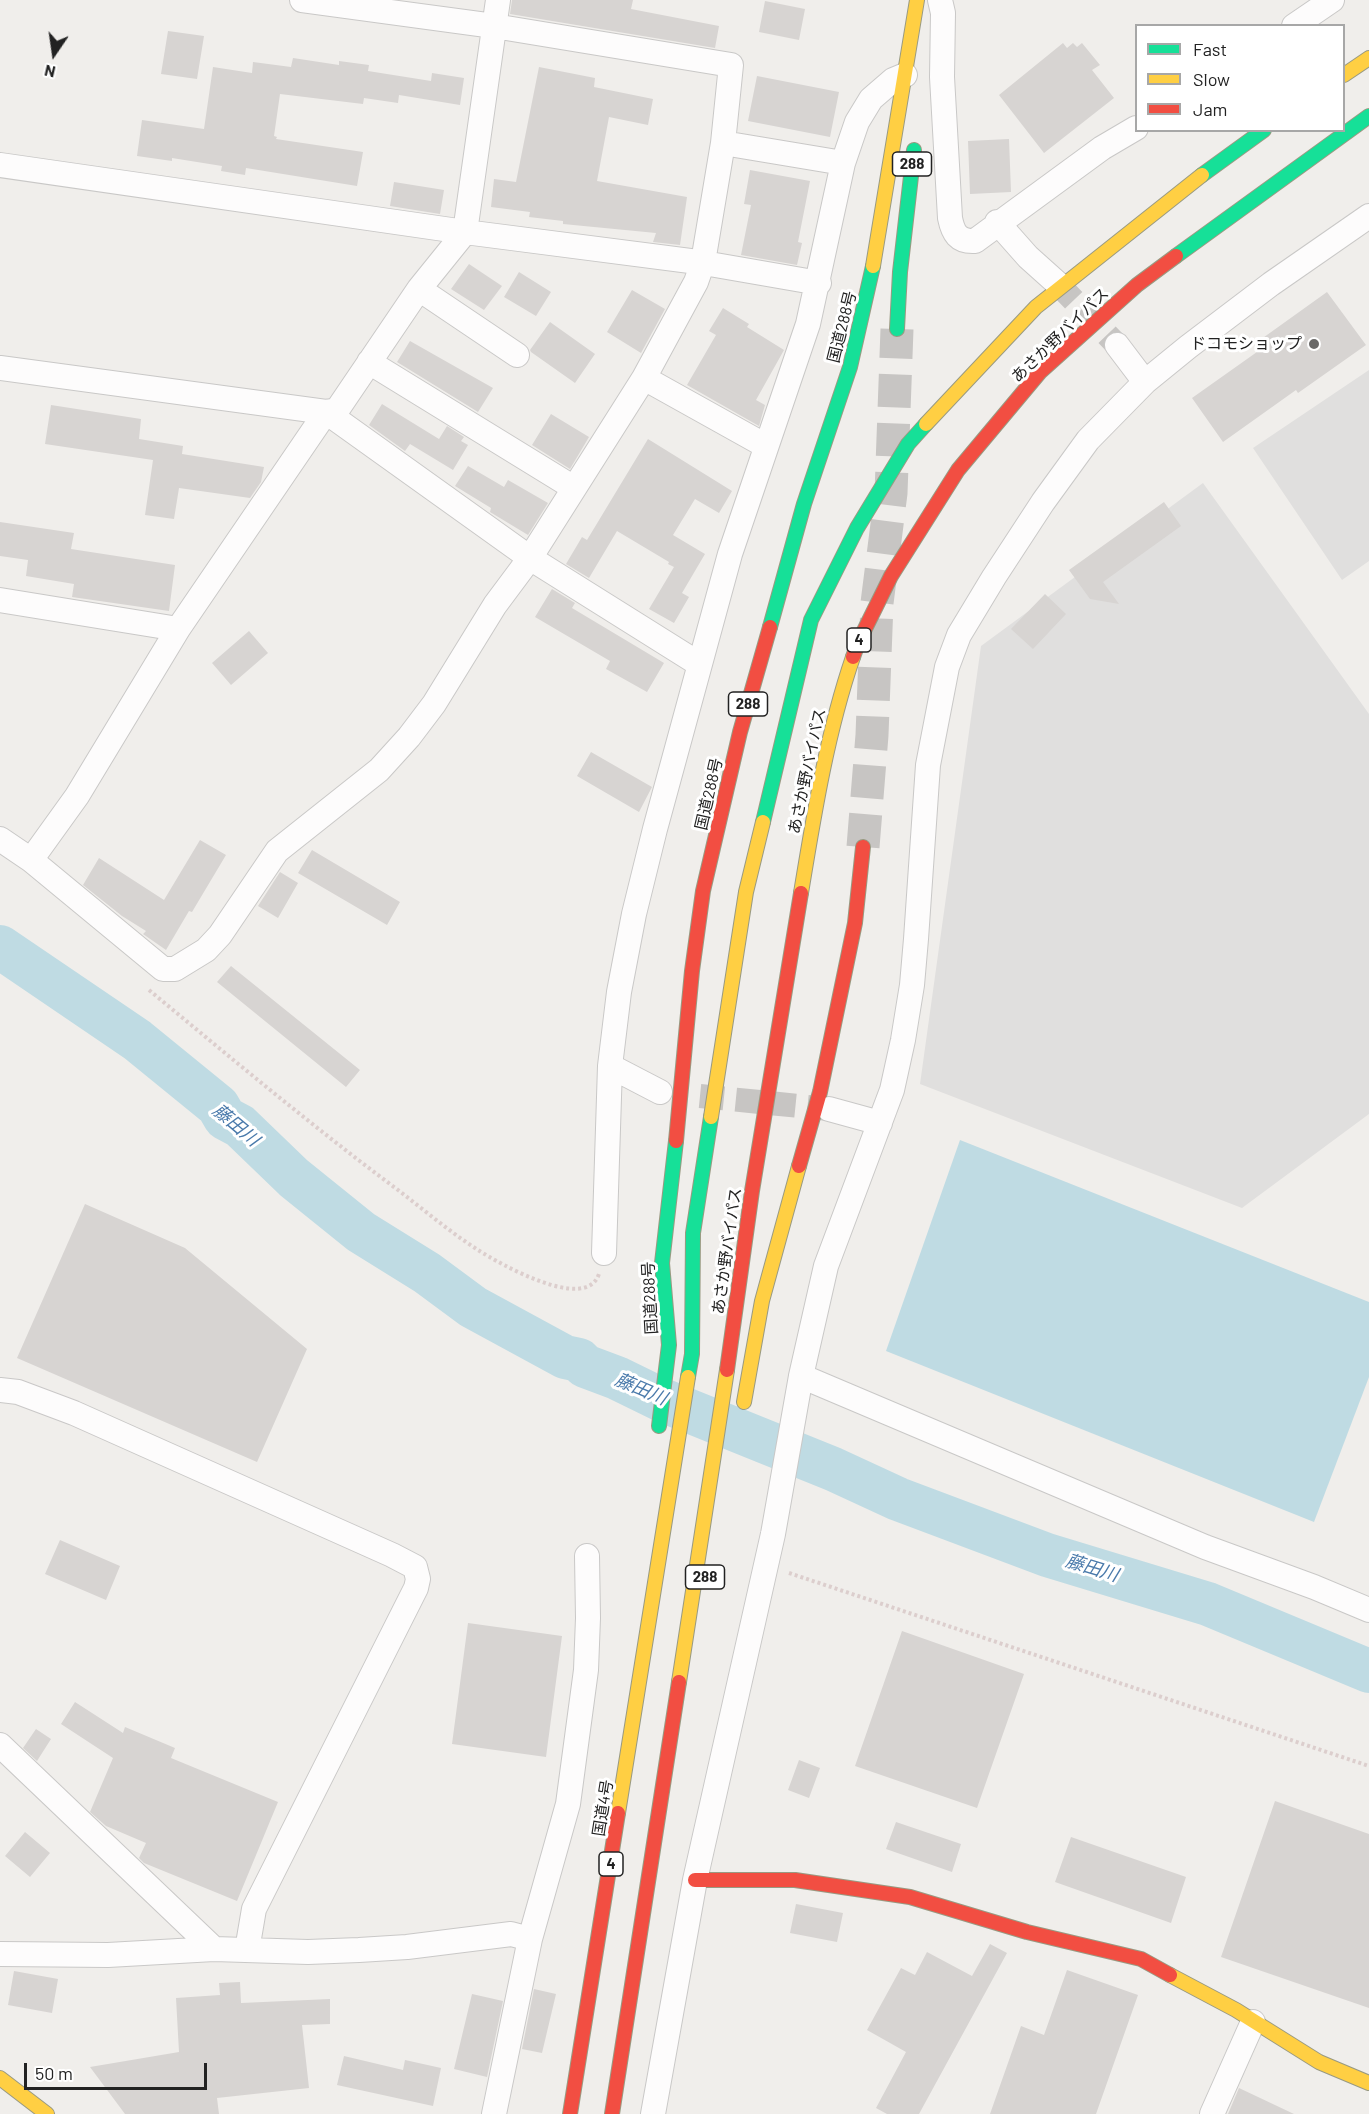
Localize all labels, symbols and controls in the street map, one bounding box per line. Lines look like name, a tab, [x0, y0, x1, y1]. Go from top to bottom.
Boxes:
north arrow	[24, 24, 84, 84]
legend	[1135, 24, 1345, 132]
text: Fast	[1193, 38, 1227, 60]
text: N	[43, 62, 57, 82]
text: Slow	[1193, 68, 1230, 90]
text: Jam	[1193, 98, 1227, 120]
road number: 288	[892, 152, 932, 176]
street label: あさか野バイパス	[1007, 284, 1113, 386]
street label: 国道288号	[824, 289, 860, 365]
place label: ドコモショップ	[1190, 334, 1302, 354]
marker: ドコモショップ	[1307, 337, 1321, 351]
road number: 4	[847, 628, 871, 652]
road number: 288	[728, 692, 768, 716]
street label: あさか野バイパス	[784, 706, 830, 836]
street label: 国道288号	[691, 756, 727, 832]
water label: 藤田川	[208, 1099, 264, 1151]
street label: あさか野バイパス	[709, 1186, 745, 1316]
street label: 国道288号	[638, 1261, 662, 1335]
water label: 藤田川	[612, 1369, 670, 1409]
water label: 藤田川	[1063, 1550, 1121, 1586]
road number: 288	[686, 1565, 724, 1589]
street label: 国道4号	[589, 1778, 617, 1838]
road number: 4	[599, 1852, 623, 1876]
scale bar	[27, 2051, 210, 2089]
text: 50 m	[35, 2062, 73, 2084]

